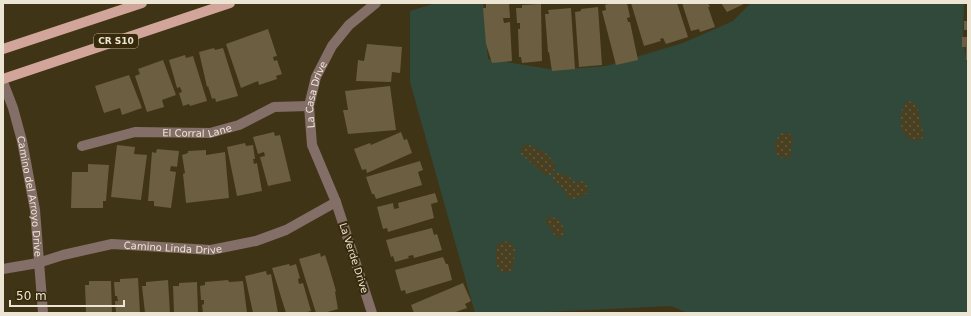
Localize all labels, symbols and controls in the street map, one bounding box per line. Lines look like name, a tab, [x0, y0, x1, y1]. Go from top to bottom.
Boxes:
road number: CR S10	[94, 34, 138, 48]
street label: La Casa Drive	[304, 59, 329, 129]
street label: El Corral Lane	[162, 122, 233, 139]
street label: Camino del Arroyo Drive	[15, 134, 44, 257]
street label: La Verde Drive	[337, 221, 371, 295]
street label: Camino Linda Drive	[123, 239, 223, 256]
scale bar	[10, 282, 124, 308]
text: 50 m	[16, 289, 47, 303]

